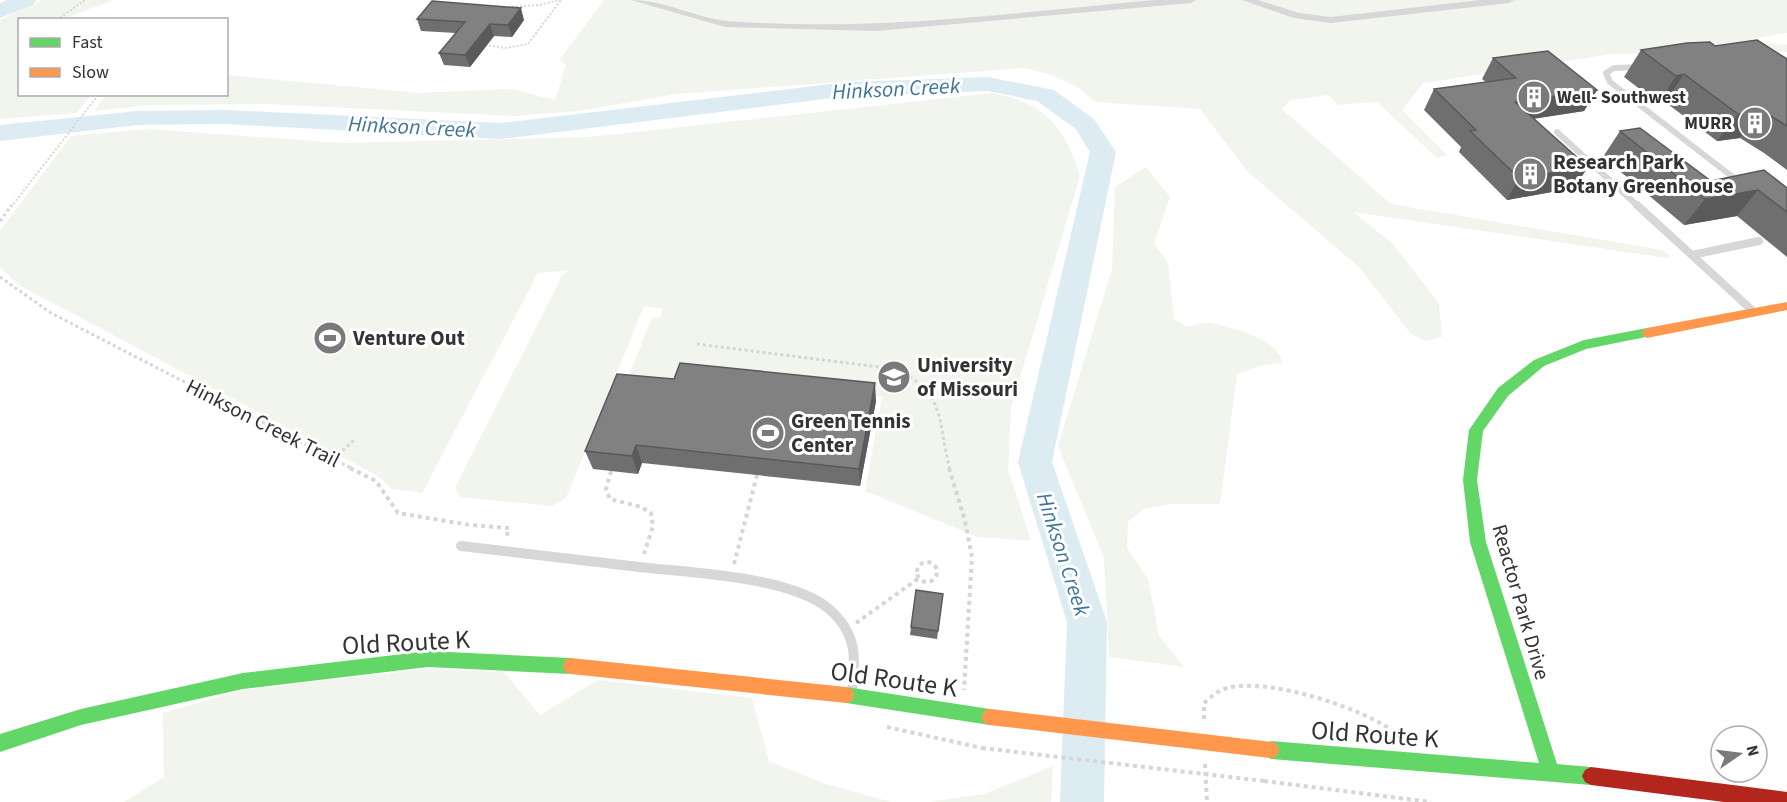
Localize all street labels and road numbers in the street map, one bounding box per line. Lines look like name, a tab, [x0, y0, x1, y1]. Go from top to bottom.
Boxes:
street label: Hinkson Creek Trail	[181, 371, 345, 475]
street label: Reactor Park Drive	[1484, 521, 1558, 683]
street label: Old Route K	[341, 621, 471, 664]
street label: Old Route K	[828, 652, 960, 707]
street label: Old Route K	[1310, 712, 1440, 757]

